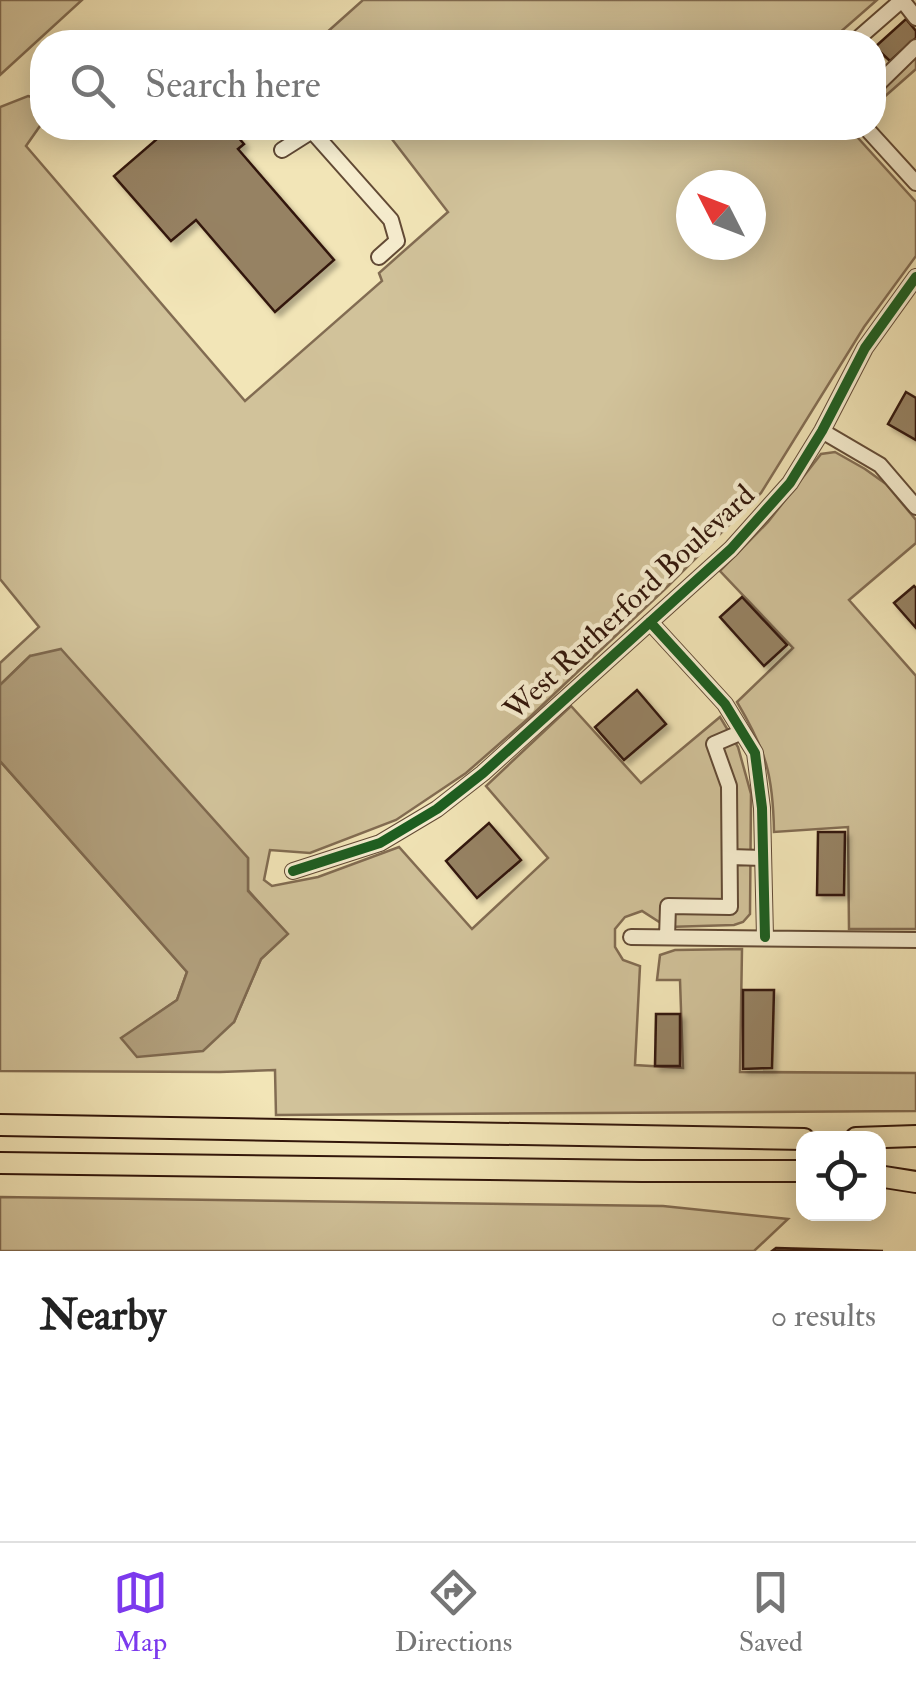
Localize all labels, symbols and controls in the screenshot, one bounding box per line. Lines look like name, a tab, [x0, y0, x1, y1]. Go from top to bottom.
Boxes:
search box	[30, 30, 886, 140]
icon: search	[65, 58, 120, 113]
text: Search here	[145, 61, 321, 109]
north arrow	[676, 170, 766, 260]
street label: West Rutherford Boulevard	[496, 476, 762, 729]
map controls	[796, 1131, 886, 1221]
button: locate	[796, 1131, 886, 1221]
text: Nearby	[40, 1290, 166, 1342]
text: 0 results	[771, 1296, 876, 1336]
tab: Map	[113, 1565, 168, 1660]
tab: Directions	[395, 1565, 512, 1660]
tab: Saved	[739, 1565, 803, 1660]

